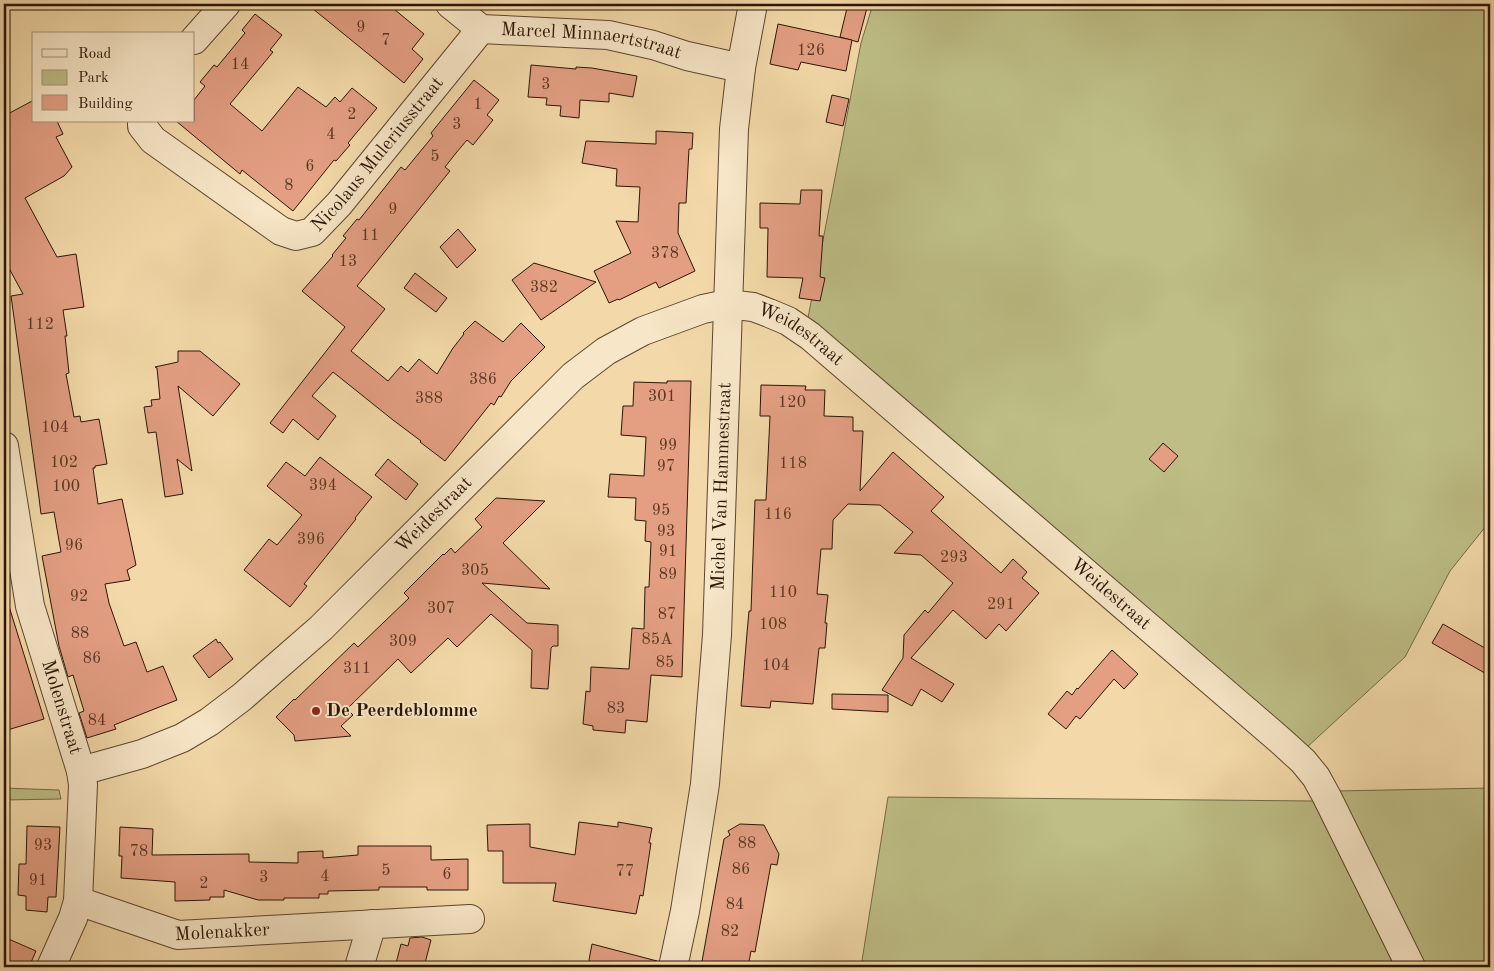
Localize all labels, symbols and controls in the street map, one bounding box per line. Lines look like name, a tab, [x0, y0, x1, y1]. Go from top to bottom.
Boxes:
house number: 9	[356, 20, 366, 36]
street label: Marcel Minnaertstraat	[500, 20, 684, 63]
legend	[32, 32, 195, 122]
house number: 7	[381, 33, 391, 49]
house number: 126	[797, 43, 825, 59]
text: Road	[78, 47, 112, 62]
house number: 14	[231, 57, 249, 73]
text: Park	[78, 71, 109, 86]
street label: Nicolaus Muleriusstraat	[308, 73, 448, 236]
house number: 3	[541, 77, 551, 93]
text: Building	[78, 97, 133, 112]
house number: 1	[473, 97, 483, 113]
house number: 2	[347, 107, 357, 123]
house number: 3	[452, 117, 462, 133]
house number: 4	[326, 127, 336, 143]
house number: 5	[430, 149, 440, 165]
house number: 6	[305, 159, 315, 175]
house number: 8	[284, 178, 294, 194]
house number: 9	[388, 202, 398, 218]
house number: 11	[361, 228, 379, 244]
house number: 378	[651, 246, 679, 262]
house number: 13	[339, 254, 357, 270]
house number: 382	[530, 280, 558, 296]
street label: Weidestraat	[755, 300, 847, 370]
house number: 112	[26, 317, 54, 333]
house number: 386	[469, 372, 497, 388]
street label: Michel Van Hammestraat	[709, 382, 735, 591]
house number: 301	[648, 389, 676, 405]
house number: 388	[415, 391, 443, 407]
house number: 120	[778, 395, 806, 411]
house number: 104	[41, 420, 69, 436]
house number: 99	[659, 438, 677, 454]
house number: 102	[50, 455, 78, 471]
house number: 118	[779, 456, 807, 472]
house number: 97	[657, 459, 675, 475]
street label: Weidestraat	[392, 473, 476, 557]
house number: 394	[309, 478, 337, 494]
house number: 100	[52, 479, 80, 495]
house number: 95	[652, 503, 670, 519]
house number: 116	[764, 507, 792, 523]
house number: 93	[657, 524, 675, 540]
house number: 396	[297, 532, 325, 548]
house number: 96	[65, 538, 83, 554]
house number: 91	[659, 544, 677, 560]
house number: 293	[940, 550, 968, 566]
street label: Weidestraat	[1067, 555, 1154, 634]
house number: 305	[461, 563, 489, 579]
house number: 89	[659, 567, 677, 583]
house number: 110	[769, 585, 797, 601]
house number: 92	[70, 589, 88, 605]
house number: 291	[987, 597, 1015, 613]
house number: 307	[427, 601, 455, 617]
house number: 87	[658, 607, 676, 623]
house number: 108	[759, 617, 787, 633]
house number: 88	[71, 626, 89, 642]
house number: 85A	[642, 632, 672, 648]
house number: 309	[389, 634, 417, 650]
house number: 86	[83, 651, 101, 667]
house number: 85	[656, 655, 674, 671]
street label: Molenstraat	[38, 658, 85, 757]
house number: 104	[762, 658, 790, 674]
house number: 311	[343, 661, 371, 677]
house number: 83	[607, 701, 625, 717]
place label: De Peerdeblomme	[326, 702, 478, 721]
marker: De Peerdeblomme	[310, 705, 322, 717]
house number: 84	[88, 713, 106, 729]
house number: 88	[738, 836, 756, 852]
house number: 93	[34, 838, 52, 854]
house number: 78	[130, 844, 148, 860]
house number: 86	[732, 862, 750, 878]
house number: 5	[381, 863, 391, 879]
house number: 77	[616, 864, 634, 880]
house number: 6	[442, 867, 452, 883]
house number: 4	[320, 869, 330, 885]
house number: 3	[259, 870, 269, 886]
house number: 91	[29, 873, 47, 889]
house number: 2	[199, 876, 209, 892]
house number: 84	[726, 897, 744, 913]
street label: Molenakker	[174, 920, 271, 945]
house number: 82	[721, 924, 739, 940]

